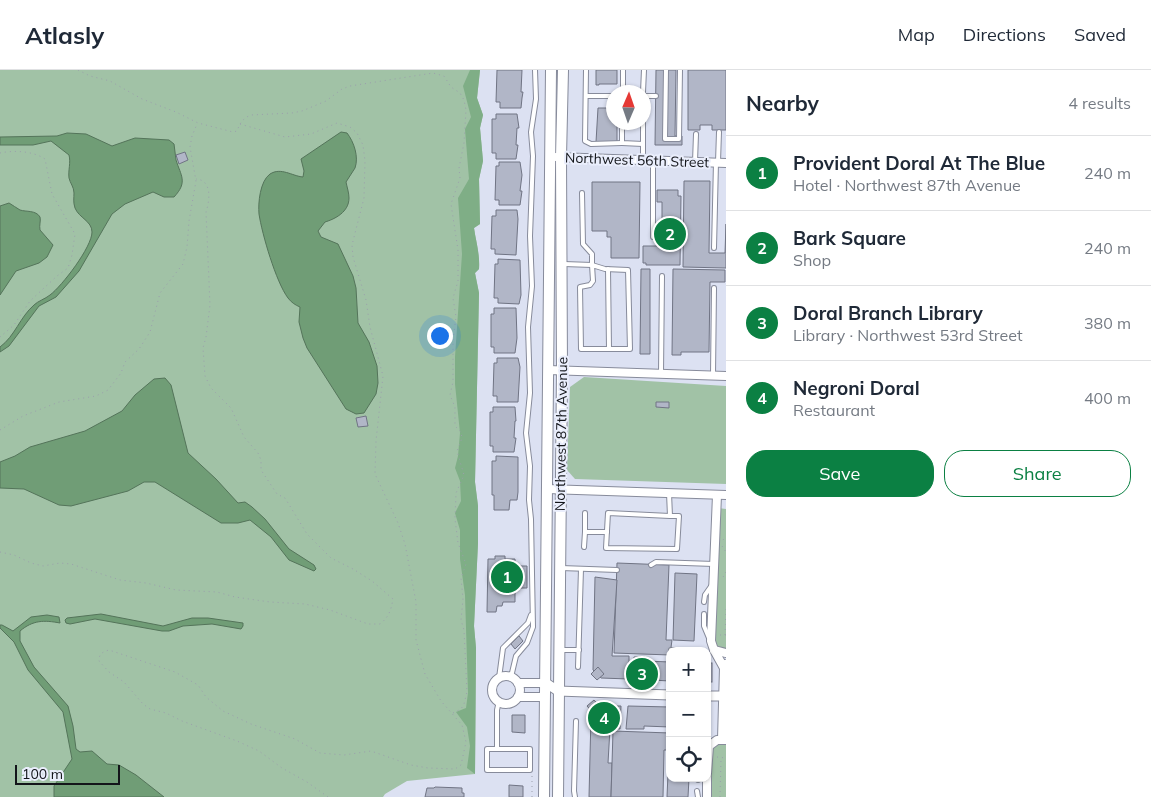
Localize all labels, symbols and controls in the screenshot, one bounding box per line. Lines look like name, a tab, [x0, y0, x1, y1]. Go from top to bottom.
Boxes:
text: Atlasly	[25, 20, 104, 50]
text: Map	[898, 23, 935, 46]
text: Directions	[963, 23, 1046, 46]
text: Saved	[1074, 23, 1126, 46]
north arrow	[606, 85, 651, 130]
text: Nearby	[746, 90, 819, 116]
text: 4 results	[1068, 93, 1131, 113]
street label: Northwest 56th Street	[565, 148, 710, 172]
text: Provident Doral At The Blue	[793, 151, 1045, 175]
text: 1	[757, 163, 767, 183]
text: 240 m	[1084, 163, 1131, 183]
text: Hotel · Northwest 87th Avenue	[793, 175, 1021, 195]
pin: 2	[654, 215, 686, 253]
text: Bark Square	[793, 226, 906, 250]
text: 2	[757, 238, 767, 258]
text: 240 m	[1084, 238, 1131, 258]
text: Shop	[793, 250, 831, 270]
text: Doral Branch Library	[793, 301, 983, 325]
text: 3	[757, 313, 767, 333]
text: 380 m	[1084, 313, 1131, 333]
your location	[427, 323, 453, 349]
text: Library · Northwest 53rd Street	[793, 325, 1023, 345]
street label: Northwest 87th Avenue	[551, 357, 571, 511]
text: Negroni Doral	[793, 376, 920, 400]
text: 4	[757, 388, 767, 408]
text: 400 m	[1084, 388, 1131, 408]
text: Restaurant	[793, 400, 875, 420]
button: Save	[746, 450, 934, 497]
button: Share	[944, 450, 1131, 497]
pin: 1	[491, 558, 523, 596]
map controls	[666, 647, 711, 782]
button: +	[666, 647, 711, 692]
pin: 3	[626, 655, 658, 693]
button: −	[666, 692, 711, 737]
pin: 4	[588, 699, 620, 737]
button: locate	[666, 737, 711, 782]
scale bar	[15, 762, 120, 785]
text: 100 m	[22, 765, 63, 783]

